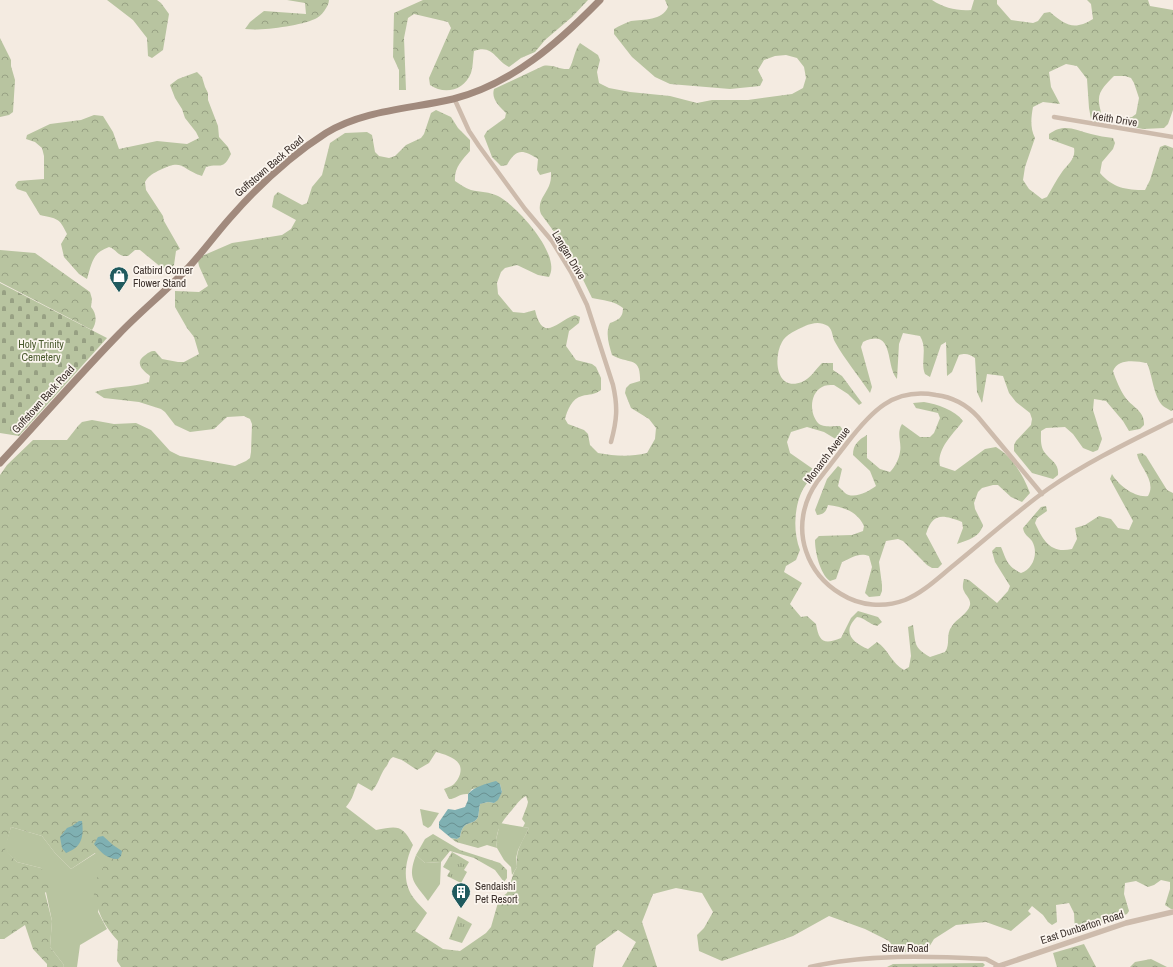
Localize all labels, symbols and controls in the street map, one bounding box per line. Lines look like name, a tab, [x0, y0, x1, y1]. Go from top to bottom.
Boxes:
street label: Keith Drive	[1092, 109, 1138, 129]
street label: Goffstown Back Road	[232, 132, 306, 200]
street label: Langan Drive	[549, 228, 589, 282]
place label: Catbird Corner Flower Stand	[133, 263, 193, 290]
shop icon: Catbird Corner Flower Stand	[108, 265, 130, 293]
park label: Holy Trinity Cemetery	[18, 337, 64, 364]
street label: Goffstown Back Road	[9, 362, 77, 436]
street label: Monarch Avenue	[801, 424, 853, 486]
place label: Sendaishi Pet Resort	[475, 879, 518, 906]
building icon: Sendaishi Pet Resort	[450, 881, 472, 909]
street label: East Dunbarton Road	[1039, 907, 1125, 947]
street label: Straw Road	[881, 941, 929, 955]

